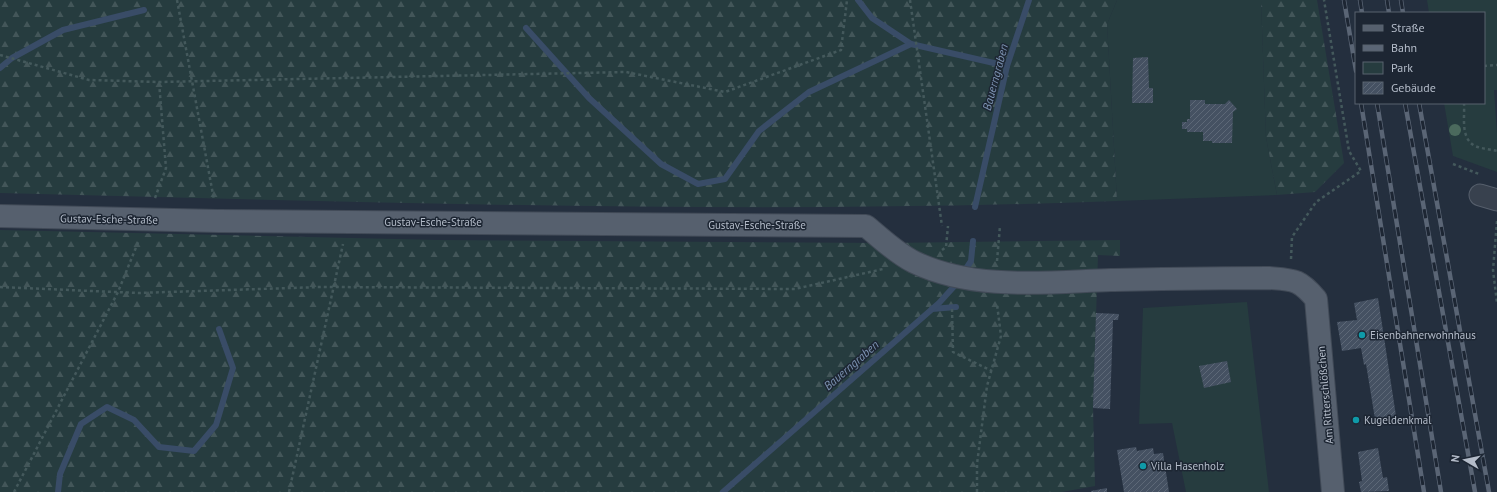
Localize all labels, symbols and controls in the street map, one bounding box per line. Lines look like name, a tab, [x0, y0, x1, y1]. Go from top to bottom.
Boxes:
legend	[1355, 12, 1485, 104]
text: Straße	[1391, 20, 1425, 35]
text: Bahn	[1391, 40, 1417, 55]
water label: Bauerngraben	[979, 42, 1011, 112]
text: Park	[1391, 60, 1413, 75]
text: Gebäude	[1391, 80, 1436, 95]
street label: Gustav-Esche-Straße	[60, 211, 158, 227]
street label: Gustav-Esche-Straße	[384, 215, 482, 229]
street label: Gustav-Esche-Straße	[708, 218, 806, 232]
place label: Eisenbahnerwohnhaus	[1370, 328, 1476, 342]
marker: Eisenbahnerwohnhaus	[1357, 330, 1367, 340]
water label: Bauerngraben	[820, 337, 882, 393]
street label: Am Ritterschlößchen	[1314, 345, 1336, 445]
place label: Kugeldenkmal	[1364, 413, 1432, 427]
marker: Kugeldenkmal	[1351, 415, 1361, 425]
north arrow	[1445, 440, 1485, 480]
text: N	[1448, 454, 1463, 463]
place label: Villa Hasenholz	[1150, 459, 1224, 473]
marker: Villa Hasenholz	[1138, 461, 1148, 471]

